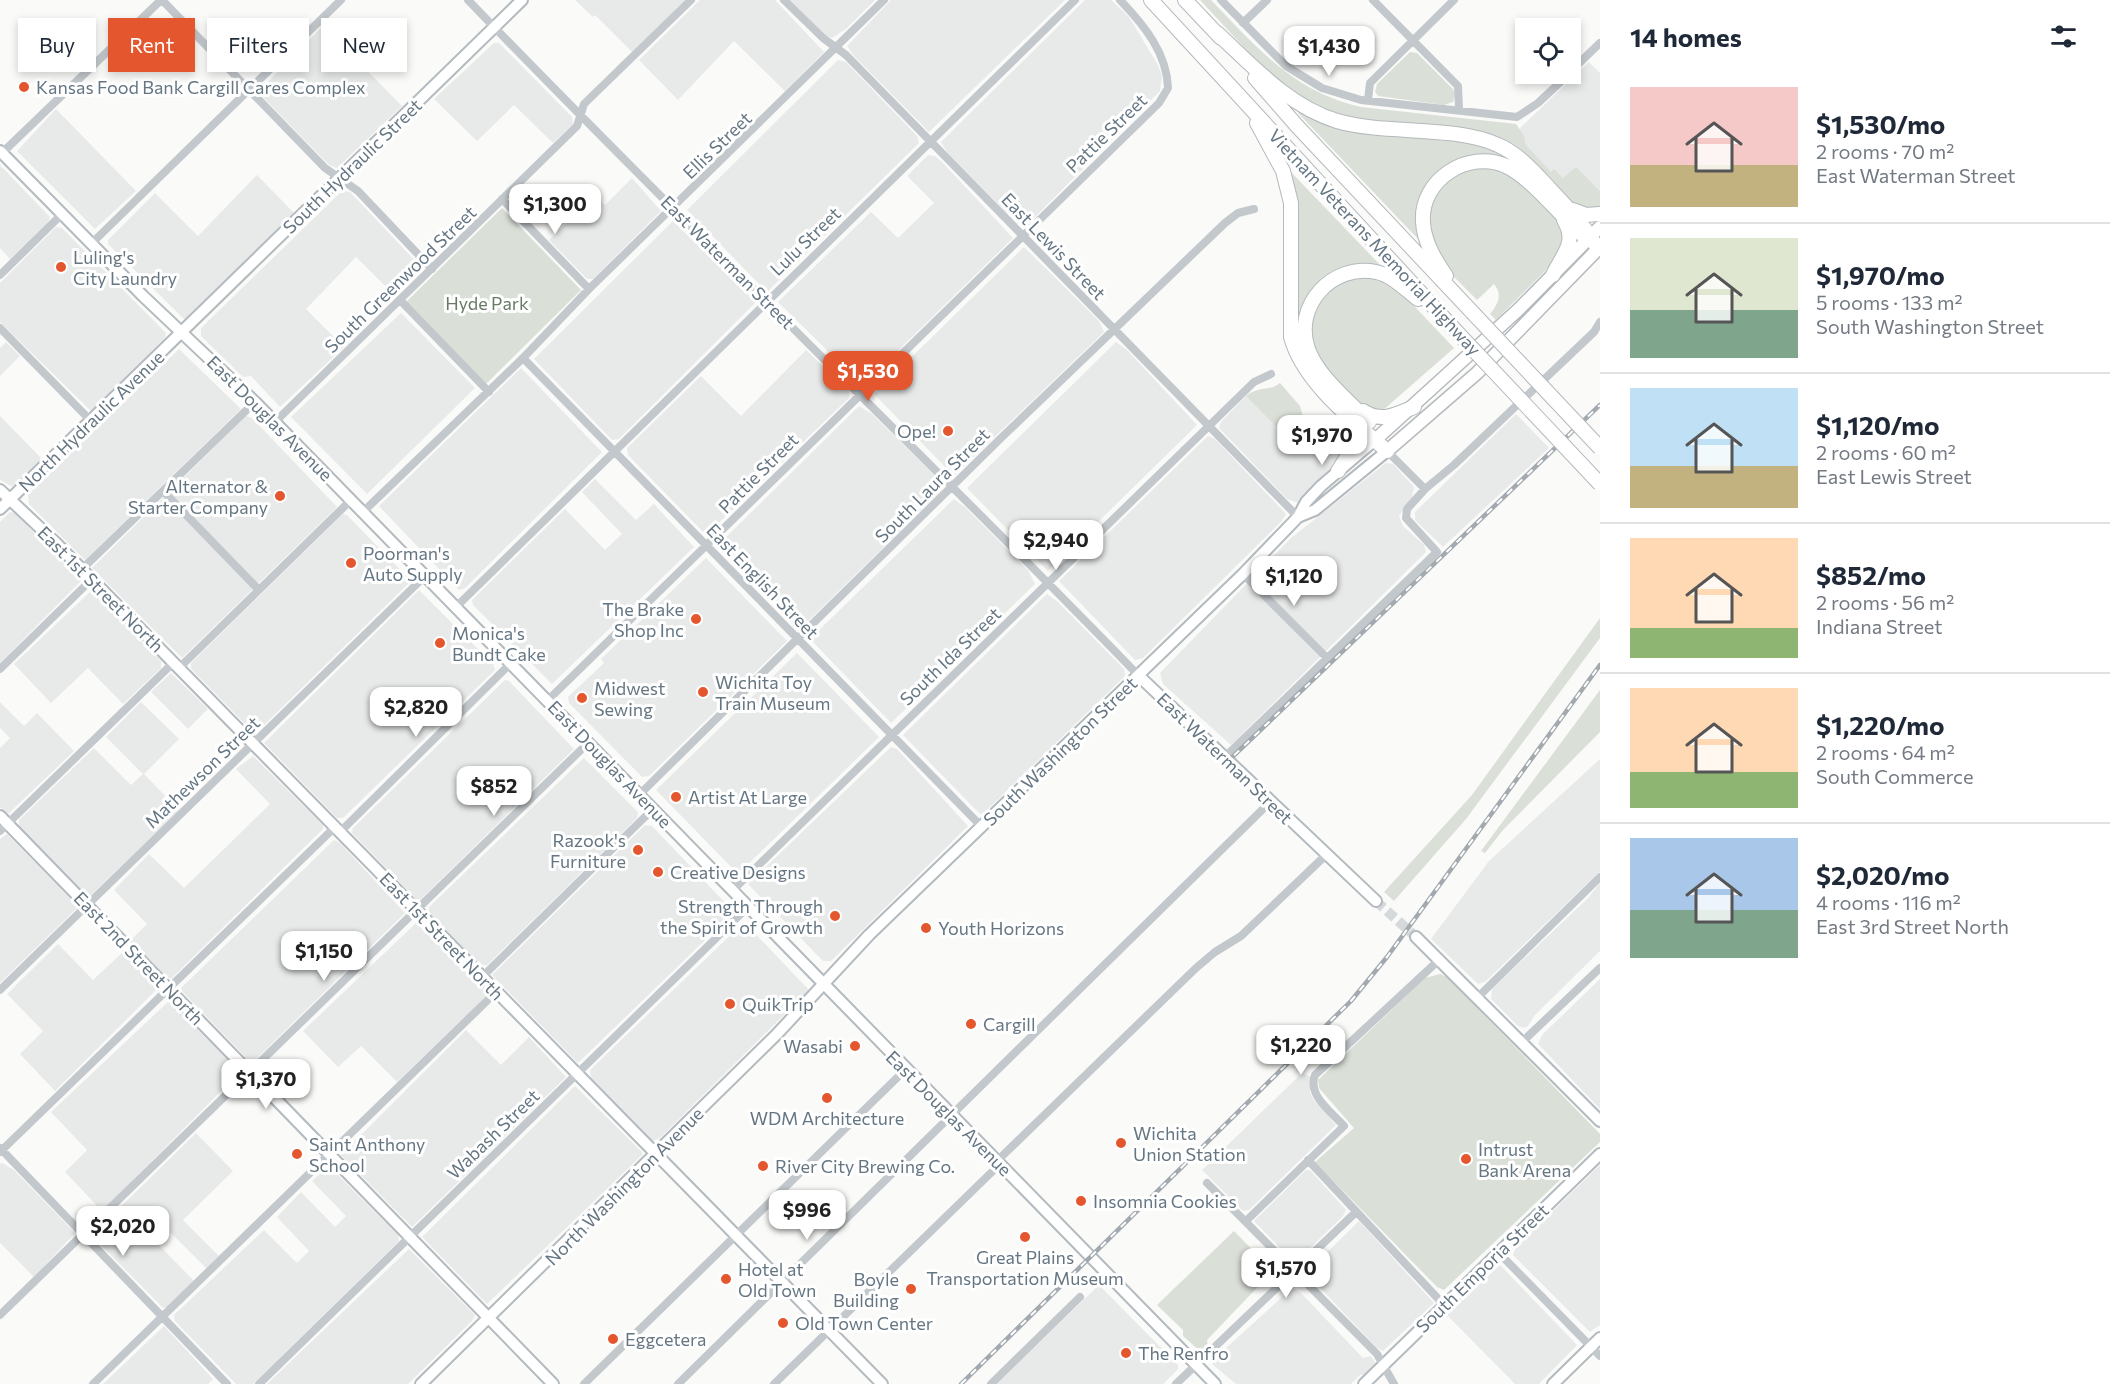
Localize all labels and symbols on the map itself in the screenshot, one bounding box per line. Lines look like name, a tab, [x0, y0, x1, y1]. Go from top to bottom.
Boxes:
pin: $1,430	[1280, 26, 1378, 77]
place label: Kansas Food Bank Cargill Cares Complex	[36, 76, 366, 98]
marker: Kansas Food Bank Cargill Cares Complex	[17, 80, 31, 94]
street label: Pattie Street	[1061, 89, 1151, 177]
street label: South Hydraulic Street	[278, 94, 426, 238]
street label: Ellis Street	[678, 107, 756, 183]
street label: Vietnam Veterans Memorial Highway	[1264, 124, 1486, 360]
pin: $1,300	[506, 184, 604, 235]
street label: East Lewis Street	[997, 188, 1111, 304]
street label: East Waterman Street	[657, 191, 799, 333]
street label: South Greenwood Street	[320, 201, 480, 357]
street label: Lulu Street	[765, 202, 845, 280]
place label: Luling's City Laundry	[73, 246, 177, 289]
marker: Luling's City Laundry	[54, 260, 68, 274]
park label: Hyde Park	[445, 292, 529, 314]
street label: North Hydraulic Avenue	[14, 346, 168, 496]
street label: East Douglas Avenue	[203, 351, 337, 485]
pin: $1,530	[819, 351, 917, 402]
pin: $1,970	[1273, 415, 1371, 466]
place label: Ope!	[897, 420, 936, 442]
street label: South Laura Street	[870, 423, 994, 547]
marker: Ope!	[941, 424, 955, 438]
street label: Pattie Street	[713, 428, 803, 518]
place label: Alternator & Starter Company	[128, 475, 268, 518]
marker: Alternator & Starter Company	[273, 489, 287, 503]
street label: East English Street	[702, 519, 824, 643]
pin: $2,940	[1007, 520, 1105, 571]
street label: East 1st Street North	[33, 521, 169, 657]
place label: Poorman's Auto Supply	[363, 542, 463, 585]
marker: Poorman's Auto Supply	[344, 556, 358, 570]
pin: $1,120	[1245, 556, 1343, 607]
place label: The Brake Shop Inc	[602, 598, 684, 641]
street label: South Ida Street	[895, 602, 1005, 710]
marker: The Brake Shop Inc	[689, 612, 703, 626]
place label: Monica's Bundt Cake	[452, 622, 546, 665]
marker: Monica's Bundt Cake	[433, 636, 447, 650]
place label: Wichita Toy Train Museum	[715, 671, 831, 714]
street label: South Washington Street	[979, 672, 1141, 830]
place label: Midwest Sewing	[594, 677, 665, 720]
marker: Wichita Toy Train Museum	[696, 685, 710, 699]
pin: $2,820	[367, 687, 465, 738]
street label: East Waterman Street	[1153, 688, 1297, 828]
marker: Midwest Sewing	[575, 691, 589, 705]
street label: East Douglas Avenue	[544, 696, 676, 832]
street label: Mathewson Street	[140, 712, 264, 832]
pin: $852	[458, 766, 530, 817]
place label: Artist At Large	[688, 786, 807, 808]
marker: Artist At Large	[669, 790, 683, 804]
place label: Razook's Furniture	[550, 829, 626, 872]
marker: Razook's Furniture	[631, 843, 645, 857]
place label: Creative Designs	[670, 861, 806, 883]
marker: Creative Designs	[651, 865, 665, 879]
street label: East 1st Street North	[375, 867, 509, 1005]
street label: East 2nd Street North	[70, 887, 208, 1029]
place label: Strength Through the Spirit of Growth	[660, 895, 823, 938]
marker: Strength Through the Spirit of Growth	[828, 909, 842, 923]
place label: Youth Horizons	[938, 917, 1064, 939]
marker: Youth Horizons	[919, 921, 933, 935]
pin: $1,150	[275, 931, 373, 982]
place label: QuikTrip	[742, 993, 814, 1015]
marker: QuikTrip	[723, 997, 737, 1011]
place label: Cargill	[983, 1013, 1035, 1035]
marker: Cargill	[964, 1017, 978, 1031]
pin: $1,220	[1252, 1025, 1350, 1076]
place label: Wasabi	[783, 1035, 843, 1057]
marker: Wasabi	[848, 1039, 862, 1053]
street label: East Douglas Avenue	[882, 1046, 1016, 1180]
pin: $1,370	[217, 1059, 315, 1110]
street label: Wabash Street	[442, 1085, 544, 1183]
marker: WDM Architecture	[820, 1091, 834, 1105]
street label: North Washington Avenue	[540, 1102, 708, 1270]
place label: WDM Architecture	[750, 1107, 904, 1129]
place label: Wichita Union Station	[1133, 1122, 1246, 1165]
place label: Saint Anthony School	[309, 1133, 425, 1176]
marker: Wichita Union Station	[1114, 1136, 1128, 1150]
place label: Intrust Bank Arena	[1478, 1138, 1571, 1181]
marker: Saint Anthony School	[290, 1147, 304, 1161]
marker: Intrust Bank Arena	[1459, 1152, 1473, 1166]
place label: River City Brewing Co.	[775, 1155, 955, 1177]
marker: River City Brewing Co.	[756, 1159, 770, 1173]
pin: $996	[771, 1190, 843, 1241]
place label: Insomnia Cookies	[1093, 1190, 1237, 1212]
marker: Insomnia Cookies	[1074, 1194, 1088, 1208]
street label: South Emporia Street	[1411, 1199, 1553, 1337]
pin: $2,020	[74, 1206, 172, 1257]
marker: Great Plains Transportation Museum	[1018, 1230, 1032, 1244]
place label: Great Plains Transportation Museum	[926, 1246, 1124, 1289]
pin: $1,570	[1237, 1248, 1335, 1299]
place label: Hotel at Old Town	[738, 1258, 816, 1301]
place label: Boyle Building	[833, 1268, 899, 1311]
marker: Hotel at Old Town	[719, 1272, 733, 1286]
marker: Boyle Building	[904, 1282, 918, 1296]
place label: Old Town Center	[795, 1312, 933, 1334]
marker: Old Town Center	[776, 1316, 790, 1330]
place label: Eggcetera	[625, 1328, 706, 1350]
marker: Eggcetera	[606, 1332, 620, 1346]
place label: The Renfro	[1138, 1342, 1229, 1364]
marker: The Renfro	[1119, 1346, 1133, 1360]

